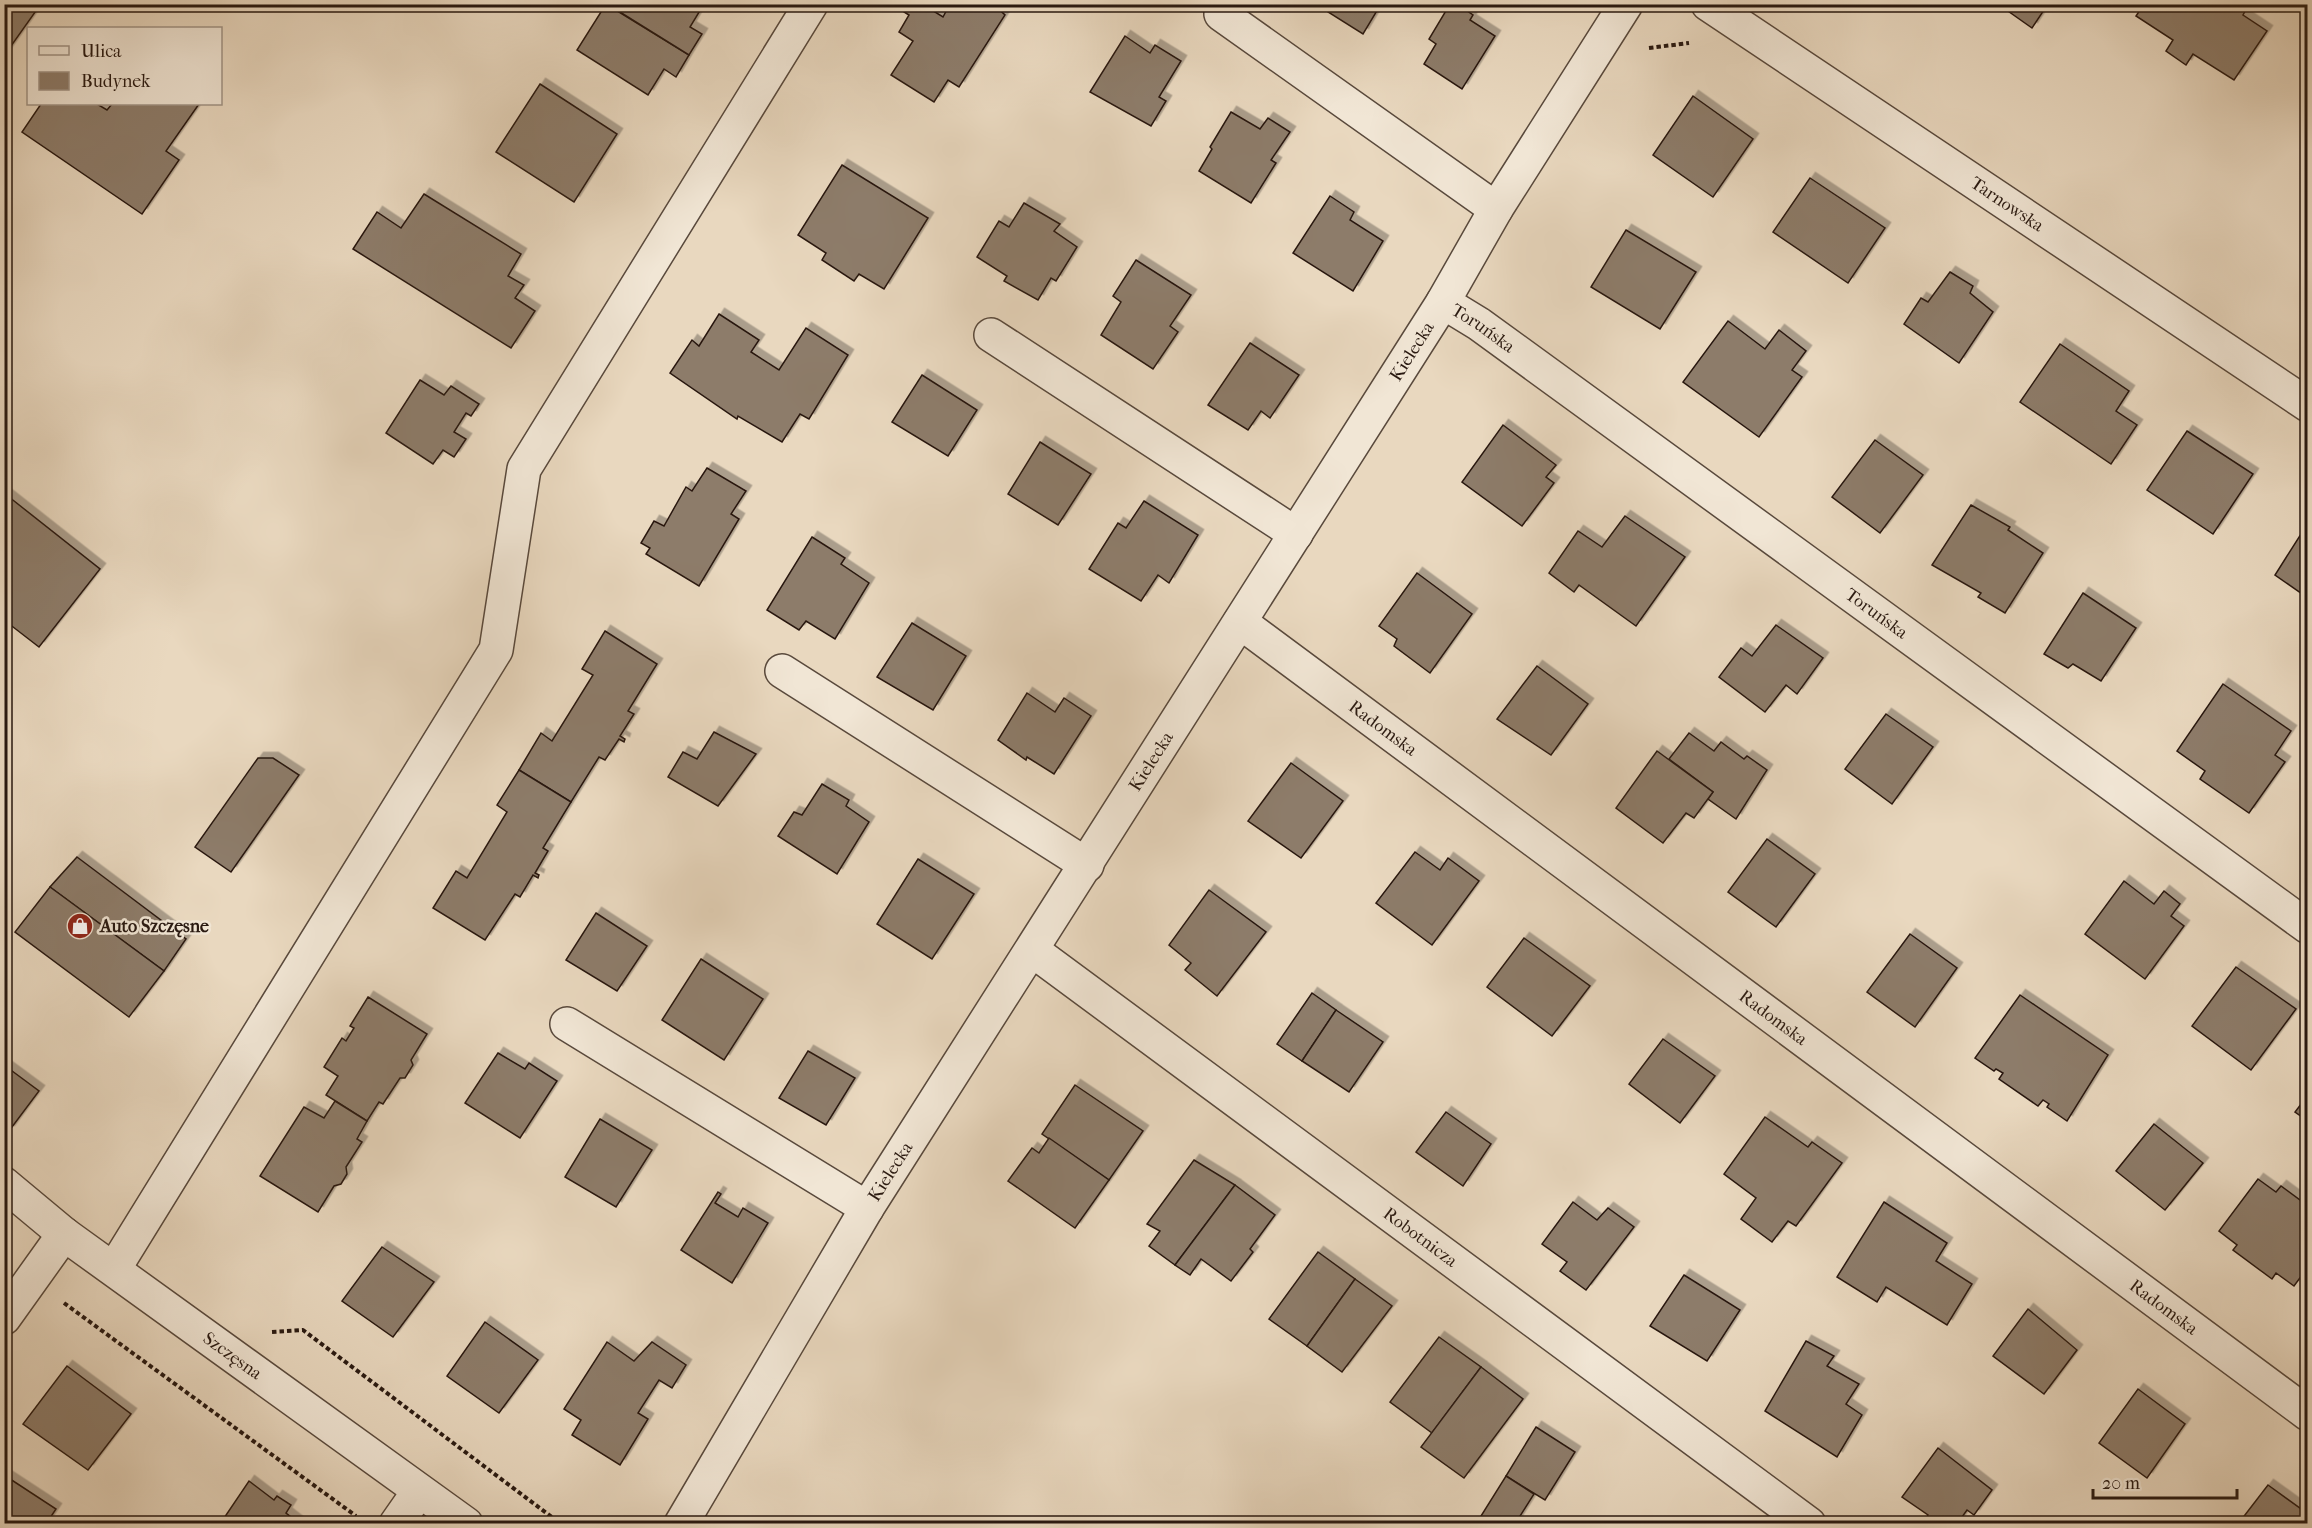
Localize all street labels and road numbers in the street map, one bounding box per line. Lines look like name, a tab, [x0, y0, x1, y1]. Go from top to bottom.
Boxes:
street label: Tarnowska	[1967, 172, 2048, 236]
street label: Toruńska	[1448, 299, 1520, 357]
street label: Kielecka	[1385, 317, 1439, 385]
street label: Toruńska	[1841, 584, 1913, 643]
street label: Radomska	[1345, 696, 1422, 761]
street label: Kielecka	[1124, 727, 1178, 795]
street label: Radomska	[1735, 985, 1812, 1050]
street label: Kielecka	[864, 1137, 917, 1205]
street label: Robotnicza	[1379, 1203, 1462, 1272]
street label: Radomska	[2125, 1275, 2203, 1340]
street label: Szczęsna	[199, 1327, 267, 1384]

